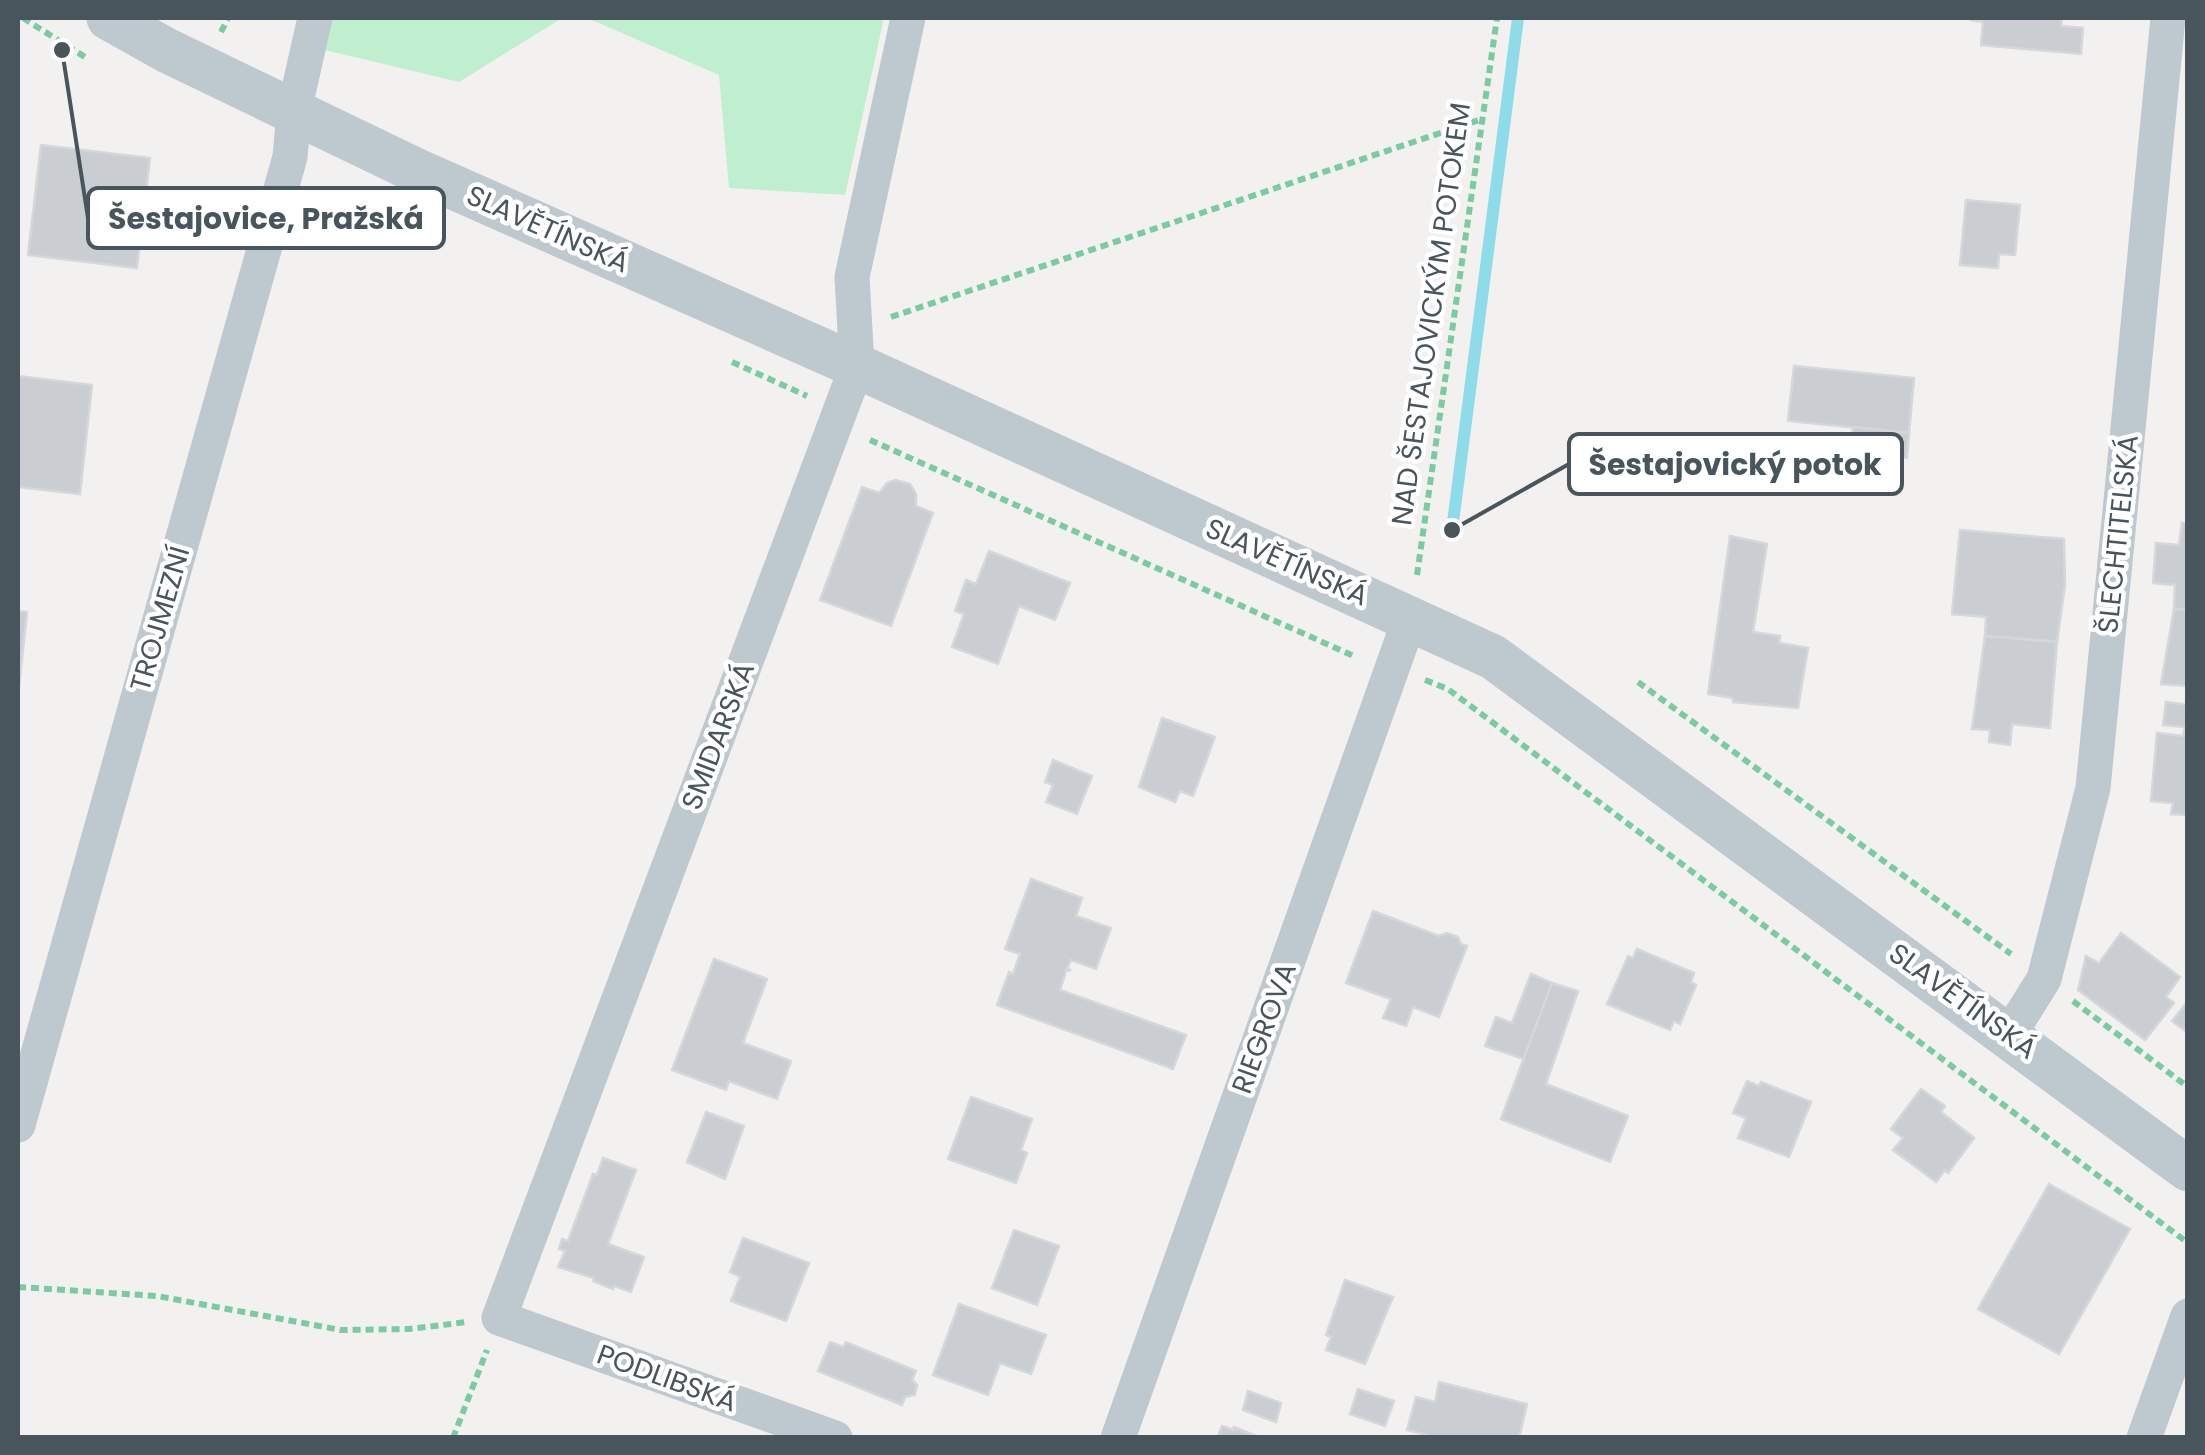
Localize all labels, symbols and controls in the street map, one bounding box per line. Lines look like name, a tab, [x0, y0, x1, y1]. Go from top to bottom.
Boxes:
street label: NAD ŠESTAJOVICKÝM POTOKEM	[1382, 100, 1480, 528]
street label: SLAVĚTÍNSKÁ	[460, 176, 636, 282]
callout: Šestajovice, Pražská	[88, 188, 444, 248]
text: Šestajovice, Pražská	[108, 197, 424, 240]
street label: ŠLECHTITELSKÁ	[2088, 433, 2148, 635]
callout: Šestajovický potok	[1569, 434, 1902, 494]
text: Šestajovický potok	[1588, 443, 1882, 486]
street label: SLAVĚTÍNSKÁ	[1199, 509, 1375, 615]
street label: TROJMEZNÍ	[121, 542, 199, 696]
street label: SMIDARSKÁ	[672, 657, 764, 815]
street label: SLAVĚTÍNSKÁ	[1881, 934, 2045, 1068]
street label: RIEGROVA	[1222, 957, 1306, 1099]
street label: PODLIBSKÁ	[592, 1335, 742, 1421]

